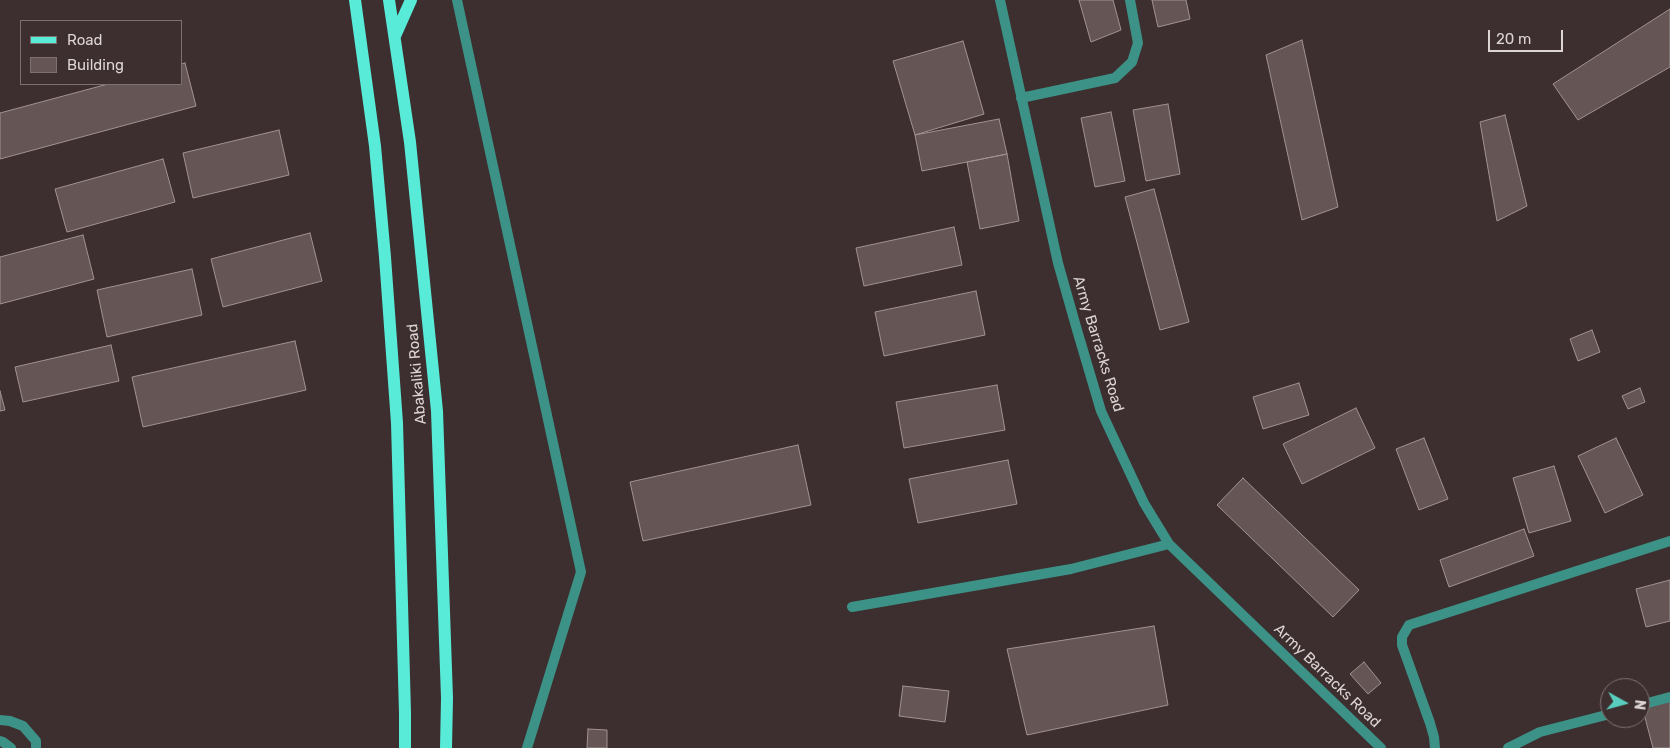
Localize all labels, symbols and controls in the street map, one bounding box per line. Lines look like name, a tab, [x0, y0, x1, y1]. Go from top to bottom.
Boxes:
legend	[20, 20, 182, 85]
scale bar	[1490, 20, 1565, 52]
text: 20 m	[1496, 30, 1531, 48]
text: Road	[67, 31, 103, 49]
text: Building	[67, 56, 124, 74]
street label: Army Barracks Road	[1069, 274, 1127, 414]
street label: Abakaliki Road	[404, 323, 430, 425]
street label: Army Barracks Road	[1270, 620, 1384, 732]
north arrow	[1600, 678, 1650, 728]
text: N	[1630, 699, 1648, 711]

